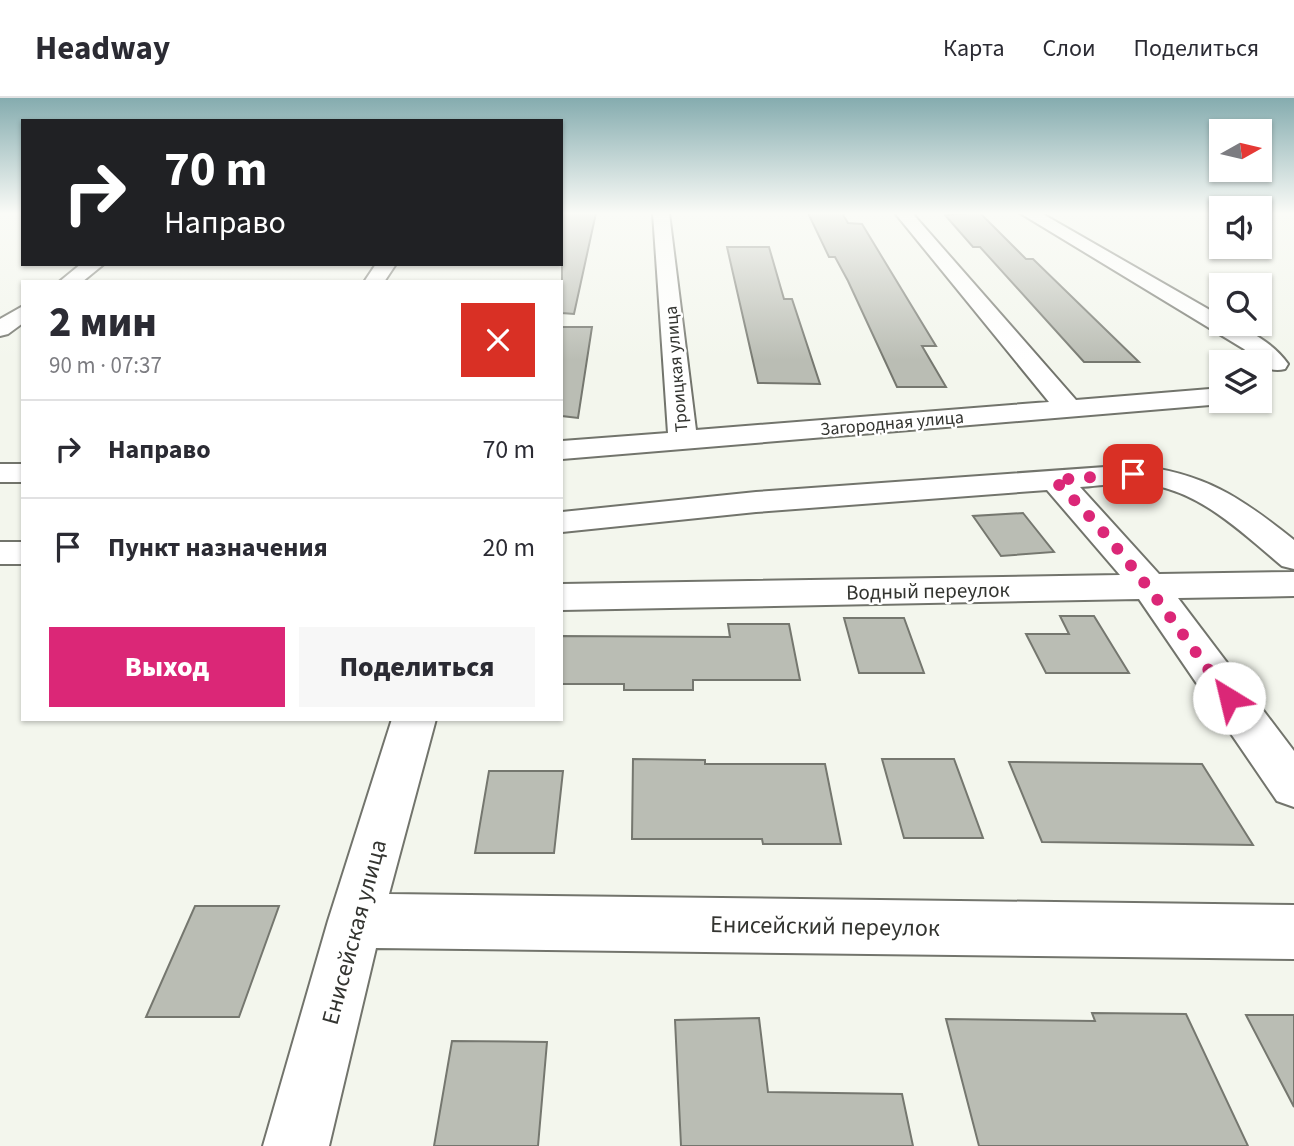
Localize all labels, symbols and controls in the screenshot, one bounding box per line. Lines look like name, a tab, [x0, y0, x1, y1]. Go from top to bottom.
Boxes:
text: Headway	[35, 25, 170, 72]
text: Карта	[943, 31, 1005, 66]
text: Слои	[1043, 31, 1096, 66]
text: Поделиться	[1134, 31, 1259, 66]
north arrow	[1209, 119, 1272, 182]
map controls	[1209, 119, 1272, 413]
text: 70 m	[164, 135, 268, 205]
icon: right	[49, 147, 140, 238]
button: sound	[1209, 196, 1272, 259]
text: Направо	[164, 200, 286, 246]
button: search	[1209, 273, 1272, 336]
text: 2 мин	[49, 293, 157, 353]
button: close	[461, 303, 535, 377]
street label: Троицкая улица	[659, 305, 694, 433]
text: 90 m · 07:37	[49, 349, 162, 382]
button: layers	[1209, 350, 1272, 413]
street label: Загородная улица	[819, 405, 965, 442]
icon: right	[49, 430, 87, 468]
text: Направо	[108, 431, 211, 468]
text: 70 m	[482, 431, 535, 468]
pin	[1103, 444, 1163, 504]
icon: arrive	[1114, 455, 1152, 493]
icon: arrive	[49, 528, 87, 566]
text: Пункт назначения	[108, 529, 328, 566]
text: 20 m	[482, 529, 535, 566]
street label: Водный переулок	[846, 575, 1011, 607]
button: Выход	[49, 627, 285, 707]
button: Поделиться	[299, 627, 535, 707]
position arrow	[1192, 661, 1266, 735]
street label: Енисейская улица	[313, 836, 396, 1029]
street label: Енисейский переулок	[710, 907, 940, 946]

